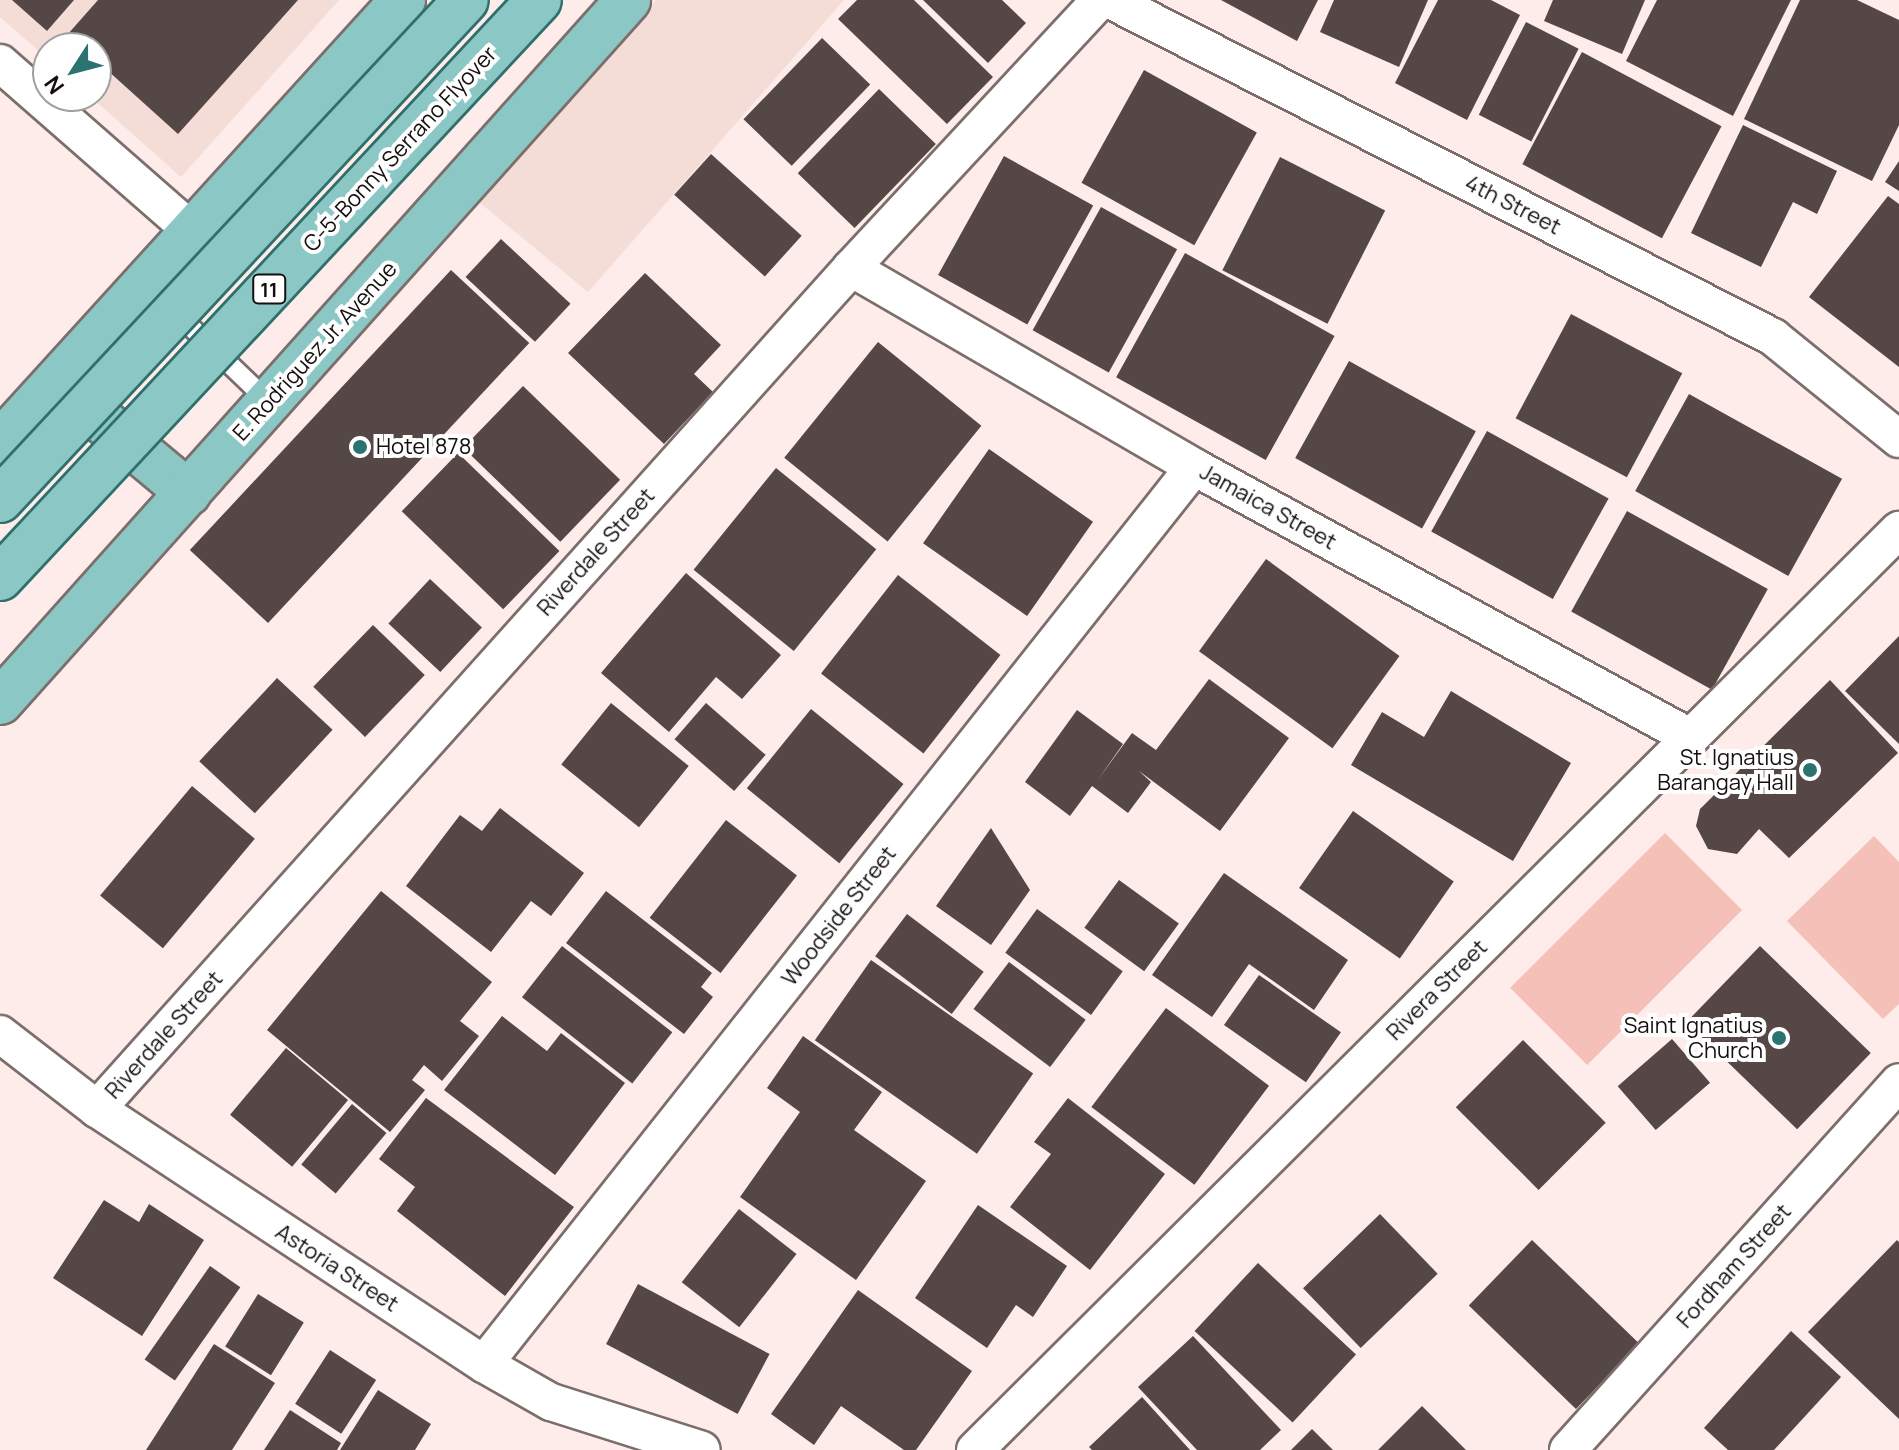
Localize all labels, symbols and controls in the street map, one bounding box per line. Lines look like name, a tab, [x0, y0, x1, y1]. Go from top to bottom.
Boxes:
north arrow	[32, 32, 112, 112]
street label: C-5-Bonny Serrano Flyover	[298, 41, 502, 257]
text: N	[37, 70, 71, 100]
street label: 4th Street	[1461, 170, 1565, 240]
street label: E. Rodriguez Jr. Avenue	[228, 256, 402, 446]
road number: 11	[251, 273, 287, 305]
place label: Hotel 878	[376, 434, 471, 460]
marker: Hotel 878	[351, 438, 369, 456]
street label: Jamaica Street	[1195, 459, 1341, 555]
street label: Riverdale Street	[532, 483, 660, 621]
place label: St. Ignatius Barangay Hall	[1657, 744, 1794, 796]
marker: St. Ignatius Barangay Hall	[1801, 761, 1819, 779]
street label: Woodside Street	[776, 841, 902, 991]
street label: Rivera Street	[1381, 934, 1493, 1046]
street label: Riverdale Street	[100, 966, 228, 1104]
place label: Saint Ignatius Church	[1624, 1012, 1763, 1064]
marker: Saint Ignatius Church	[1770, 1029, 1788, 1047]
street label: Fordham Street	[1672, 1199, 1796, 1333]
street label: Astoria Street	[271, 1218, 403, 1318]

